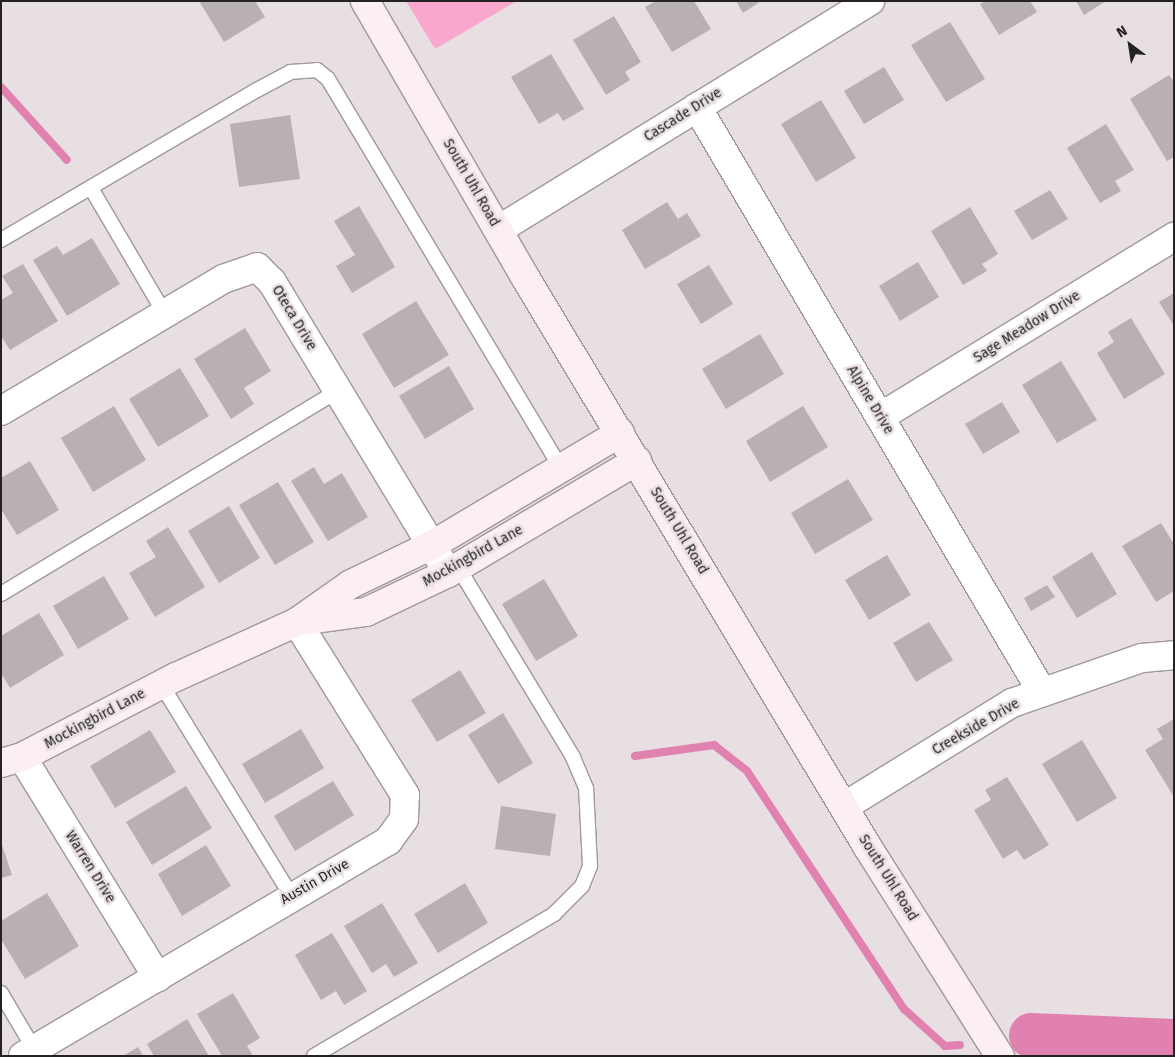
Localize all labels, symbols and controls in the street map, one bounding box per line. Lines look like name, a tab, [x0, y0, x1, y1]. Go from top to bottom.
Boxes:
north arrow	[1105, 20, 1155, 70]
text: N	[1114, 22, 1130, 41]
street label: Cascade Drive	[641, 84, 725, 146]
street label: South Uhl Road	[439, 136, 503, 230]
street label: Oteca Drive	[268, 282, 320, 354]
street label: Sage Meadow Drive	[971, 287, 1083, 367]
street label: Alpine Drive	[843, 363, 897, 437]
street label: South Uhl Road	[646, 484, 712, 578]
street label: Mockingbird Lane	[420, 522, 526, 590]
street label: Mockingbird Lane	[42, 685, 148, 753]
street label: Creekside Drive	[929, 695, 1023, 759]
street label: Warren Drive	[61, 828, 119, 906]
street label: South Uhl Road	[855, 832, 921, 924]
street label: Austin Drive	[278, 856, 352, 908]

